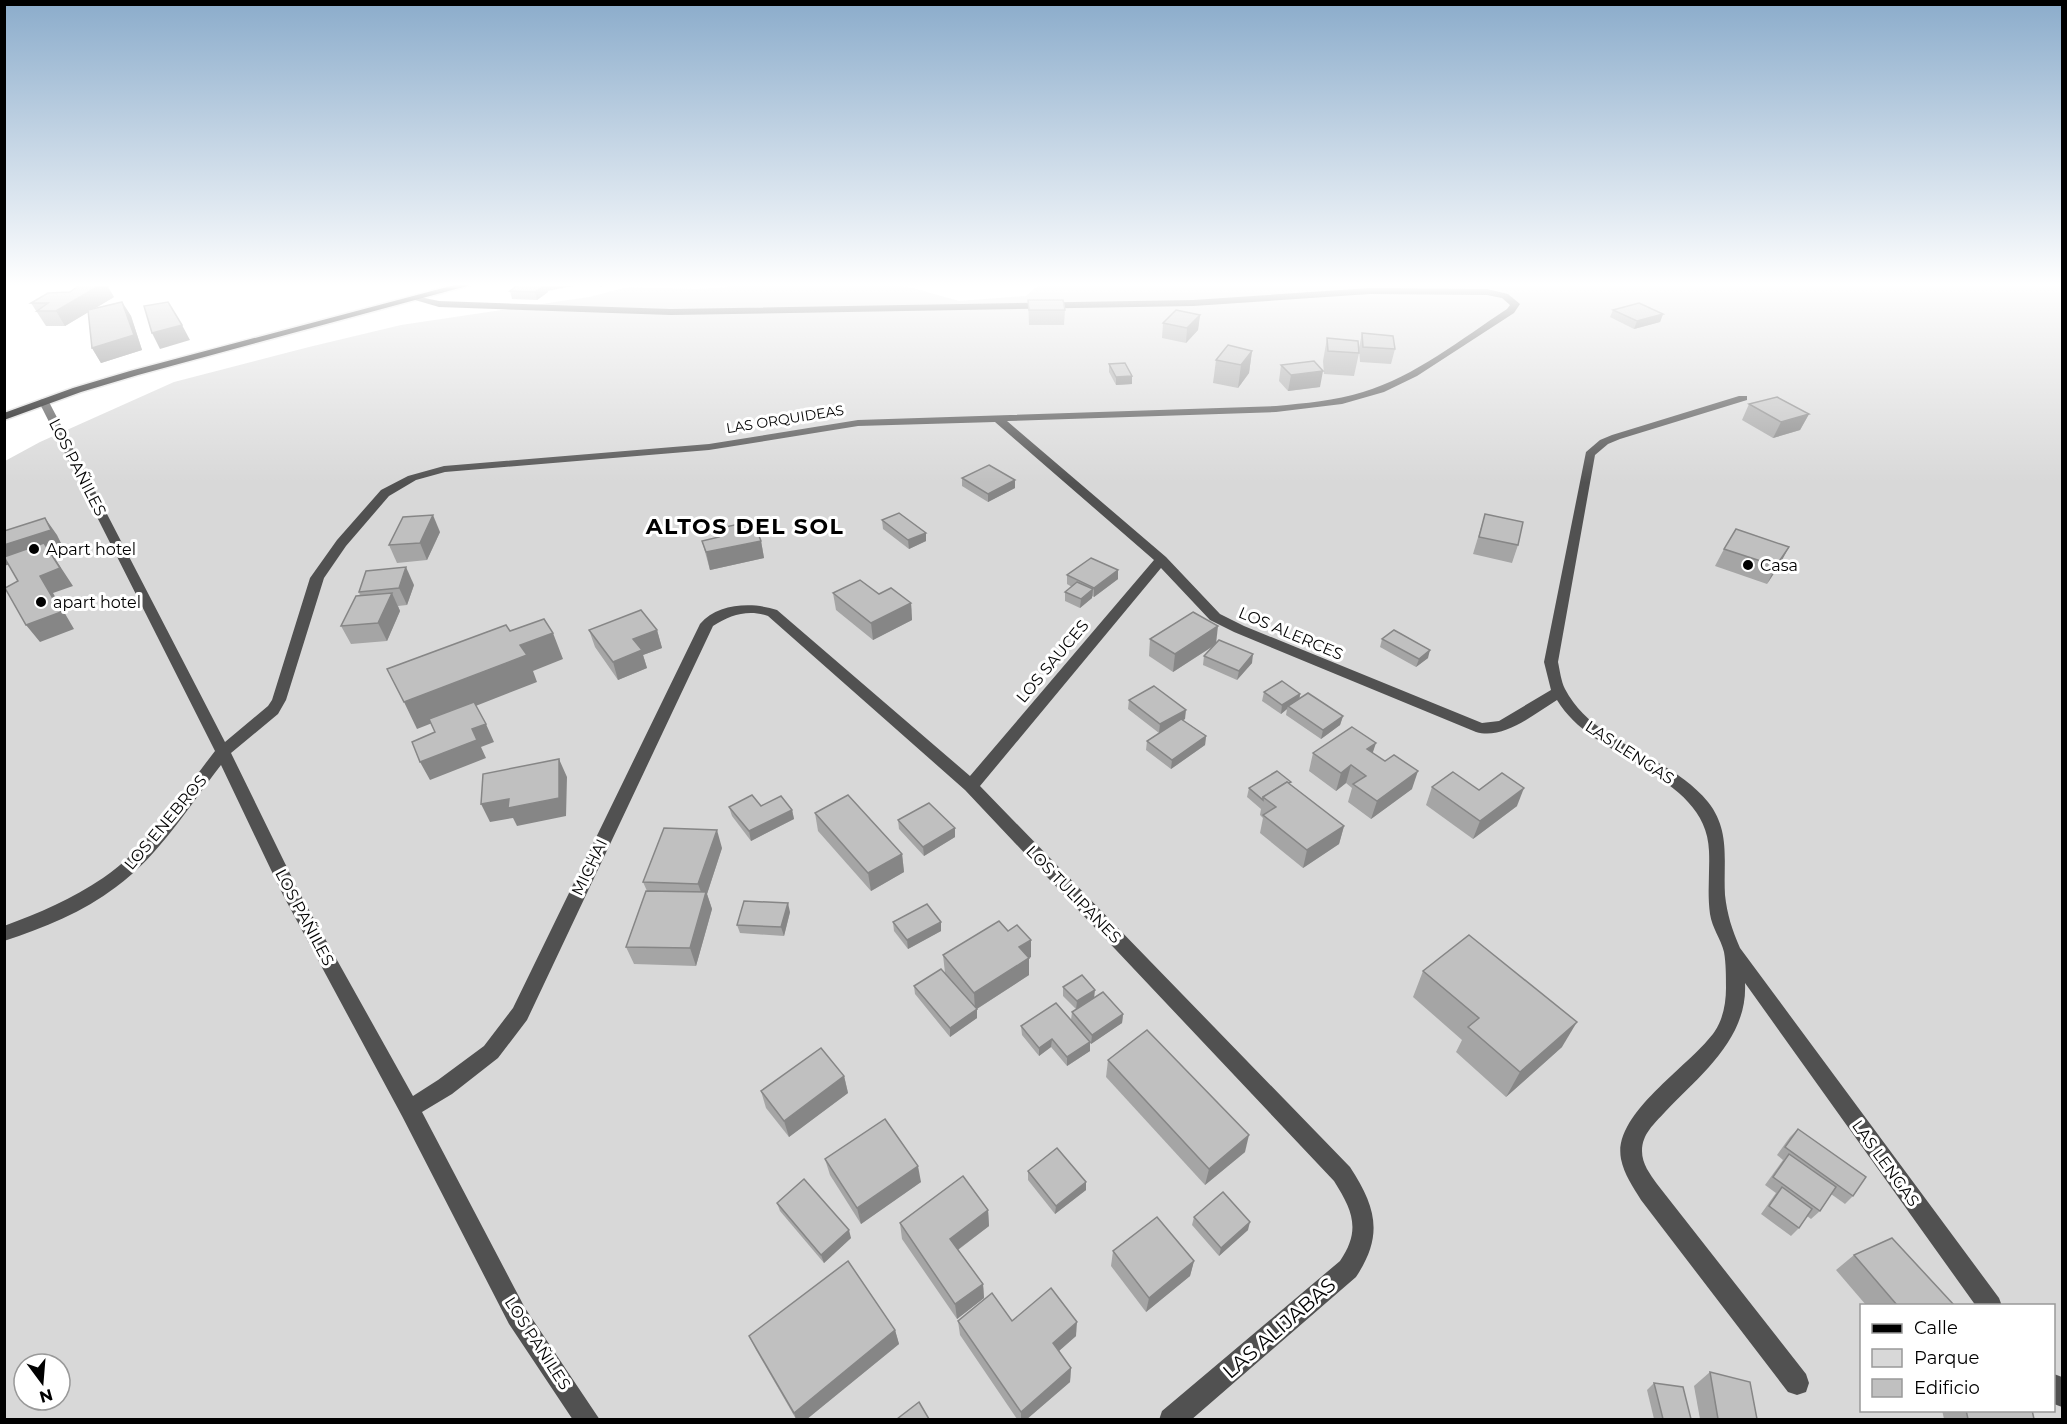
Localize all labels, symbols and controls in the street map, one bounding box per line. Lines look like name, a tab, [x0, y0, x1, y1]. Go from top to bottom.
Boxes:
street label: LAS ORQUIDEAS	[725, 401, 845, 437]
street label: LOS PAÑILES	[45, 415, 110, 519]
district label: ALTOS DEL SOL	[645, 513, 844, 540]
place label: Apart hotel	[46, 540, 136, 559]
marker: Apart hotel	[27, 542, 41, 556]
place label: Casa	[1760, 556, 1798, 575]
marker: Casa	[1741, 558, 1755, 572]
place label: apart hotel	[53, 593, 141, 612]
marker: apart hotel	[34, 595, 48, 609]
street label: LOS ALERCES	[1236, 603, 1346, 664]
street label: LOS SAUCES	[1012, 616, 1093, 707]
street label: LAS LENGAS	[1582, 717, 1678, 788]
street label: LOS ENEBROS	[120, 771, 211, 874]
street label: MICHAI	[568, 836, 611, 899]
street label: LOS TULIPANES	[1022, 842, 1125, 947]
street label: LOS PAÑILES	[271, 866, 338, 969]
street label: LAS LENGAS	[1848, 1117, 1923, 1210]
street label: LAS ALIJABAS	[1218, 1273, 1340, 1383]
street label: LOS PAÑILES	[501, 1293, 575, 1393]
legend	[1860, 1304, 2055, 1412]
text: Calle	[1914, 1317, 1958, 1339]
text: Parque	[1914, 1347, 1980, 1369]
north arrow	[12, 1352, 72, 1412]
text: Edificio	[1914, 1377, 1980, 1399]
text: N	[37, 1385, 55, 1407]

